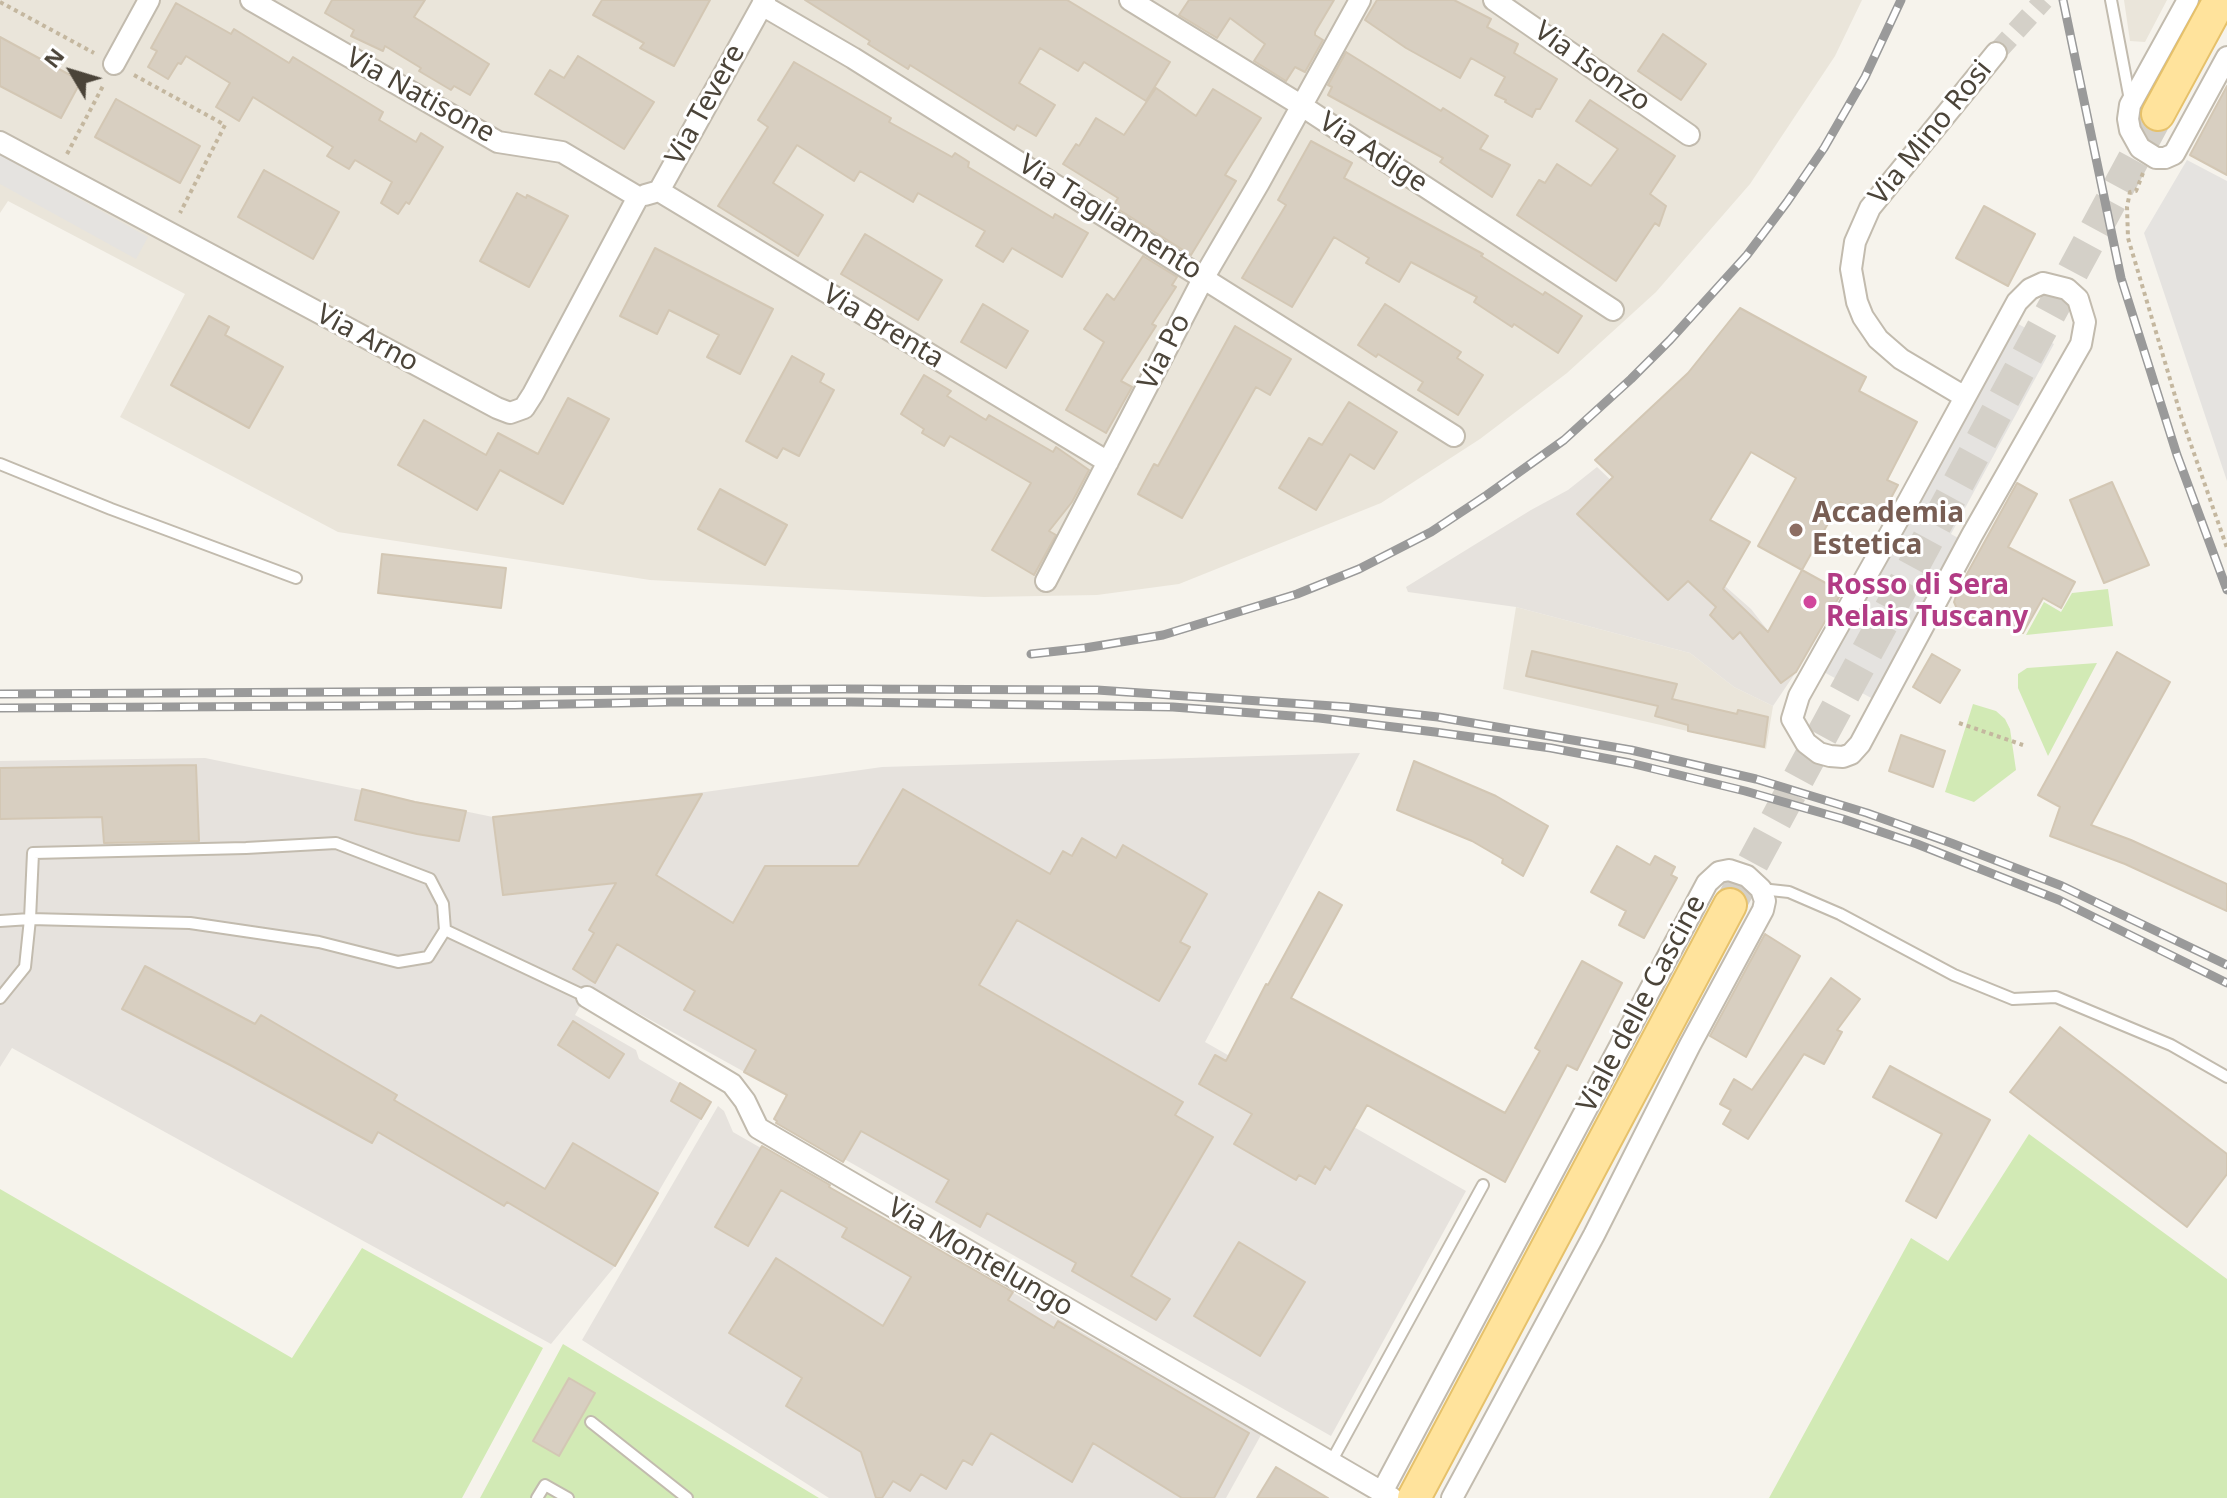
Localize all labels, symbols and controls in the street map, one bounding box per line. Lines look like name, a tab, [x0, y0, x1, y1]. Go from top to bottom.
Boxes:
street label: Via Isonzo	[1527, 15, 1657, 119]
north arrow	[32, 32, 112, 112]
street label: Via Tevere	[659, 39, 753, 171]
text: N	[36, 41, 70, 74]
street label: Via Natisone	[340, 41, 500, 151]
street label: Via Mino Rosi	[1863, 54, 1999, 212]
street label: Via Adige	[1313, 106, 1433, 200]
street label: Via Tagliamento	[1012, 148, 1208, 288]
street label: Via Brenta	[816, 278, 950, 376]
street label: Via Arno	[310, 298, 424, 380]
street label: Via Po	[1132, 308, 1198, 396]
place label: Accademia Estetica	[1812, 497, 1964, 563]
marker: Accademia Estetica	[1787, 521, 1805, 539]
place label: Rosso di Sera Relais Tuscany	[1826, 569, 2028, 635]
marker: Rosso di Sera Relais Tuscany	[1801, 593, 1819, 611]
street label: Viale delle Cascine	[1571, 890, 1713, 1118]
street label: Via Montelungo	[881, 1191, 1079, 1325]

